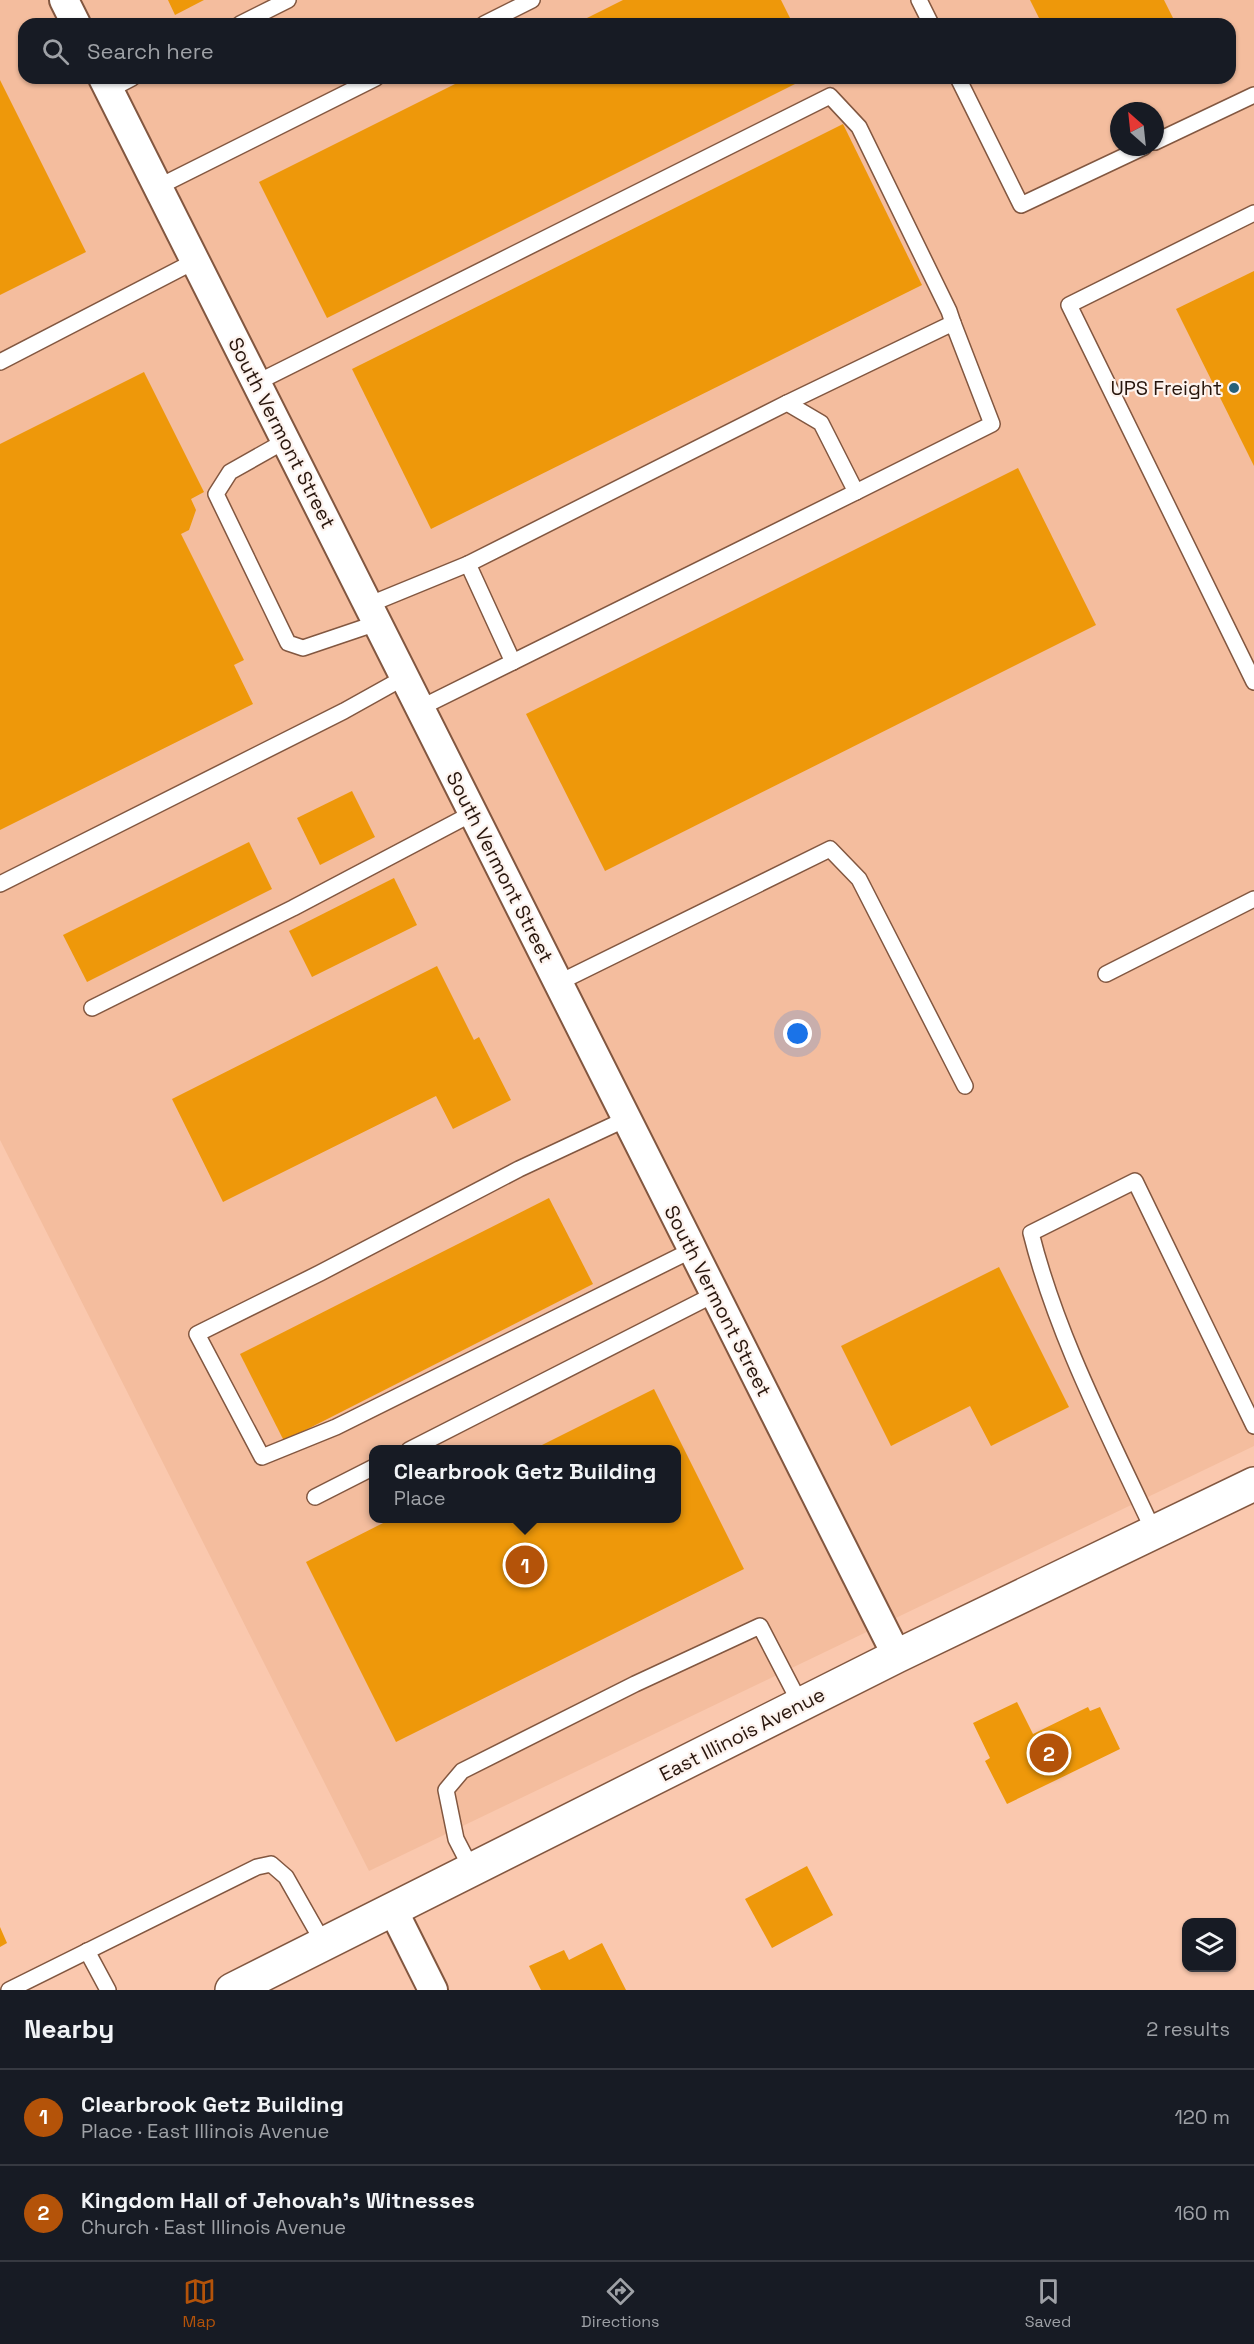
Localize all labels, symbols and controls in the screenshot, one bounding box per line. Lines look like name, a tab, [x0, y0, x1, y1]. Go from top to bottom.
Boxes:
search box	[18, 18, 1236, 84]
icon: search	[39, 35, 72, 68]
text: Search here	[87, 37, 214, 65]
north arrow	[1110, 102, 1164, 156]
street label: South Vermont Street	[222, 333, 342, 533]
place label: UPS Freight	[1111, 375, 1222, 401]
marker: UPS Freight	[1227, 381, 1241, 395]
street label: South Vermont Street	[440, 767, 560, 967]
your location	[783, 1019, 812, 1048]
street label: South Vermont Street	[658, 1201, 778, 1401]
popup	[369, 1445, 681, 1523]
text: Clearbrook Getz Building	[394, 1457, 656, 1485]
text: Place	[394, 1485, 446, 1511]
pin: 1	[506, 1542, 544, 1588]
street label: East Illinois Avenue	[655, 1681, 829, 1787]
pin: 2	[1030, 1730, 1068, 1776]
map controls	[1182, 1918, 1236, 1972]
button: layers	[1182, 1918, 1236, 1972]
text: Nearby	[24, 2012, 114, 2046]
text: 2 results	[1146, 2016, 1230, 2042]
text: Clearbrook Getz Building	[81, 2090, 344, 2118]
text: 1	[39, 2104, 48, 2130]
text: 120 m	[1174, 2104, 1230, 2130]
text: Place · East Illinois Avenue	[81, 2118, 329, 2144]
text: Kingdom Hall of Jehovah's Witnesses	[81, 2186, 475, 2214]
text: 2	[38, 2200, 49, 2226]
text: 160 m	[1174, 2200, 1230, 2226]
text: Church · East Illinois Avenue	[81, 2214, 346, 2240]
tab: Map	[183, 2275, 216, 2332]
tab: Directions	[581, 2275, 660, 2332]
tab: Saved	[1025, 2275, 1071, 2332]

